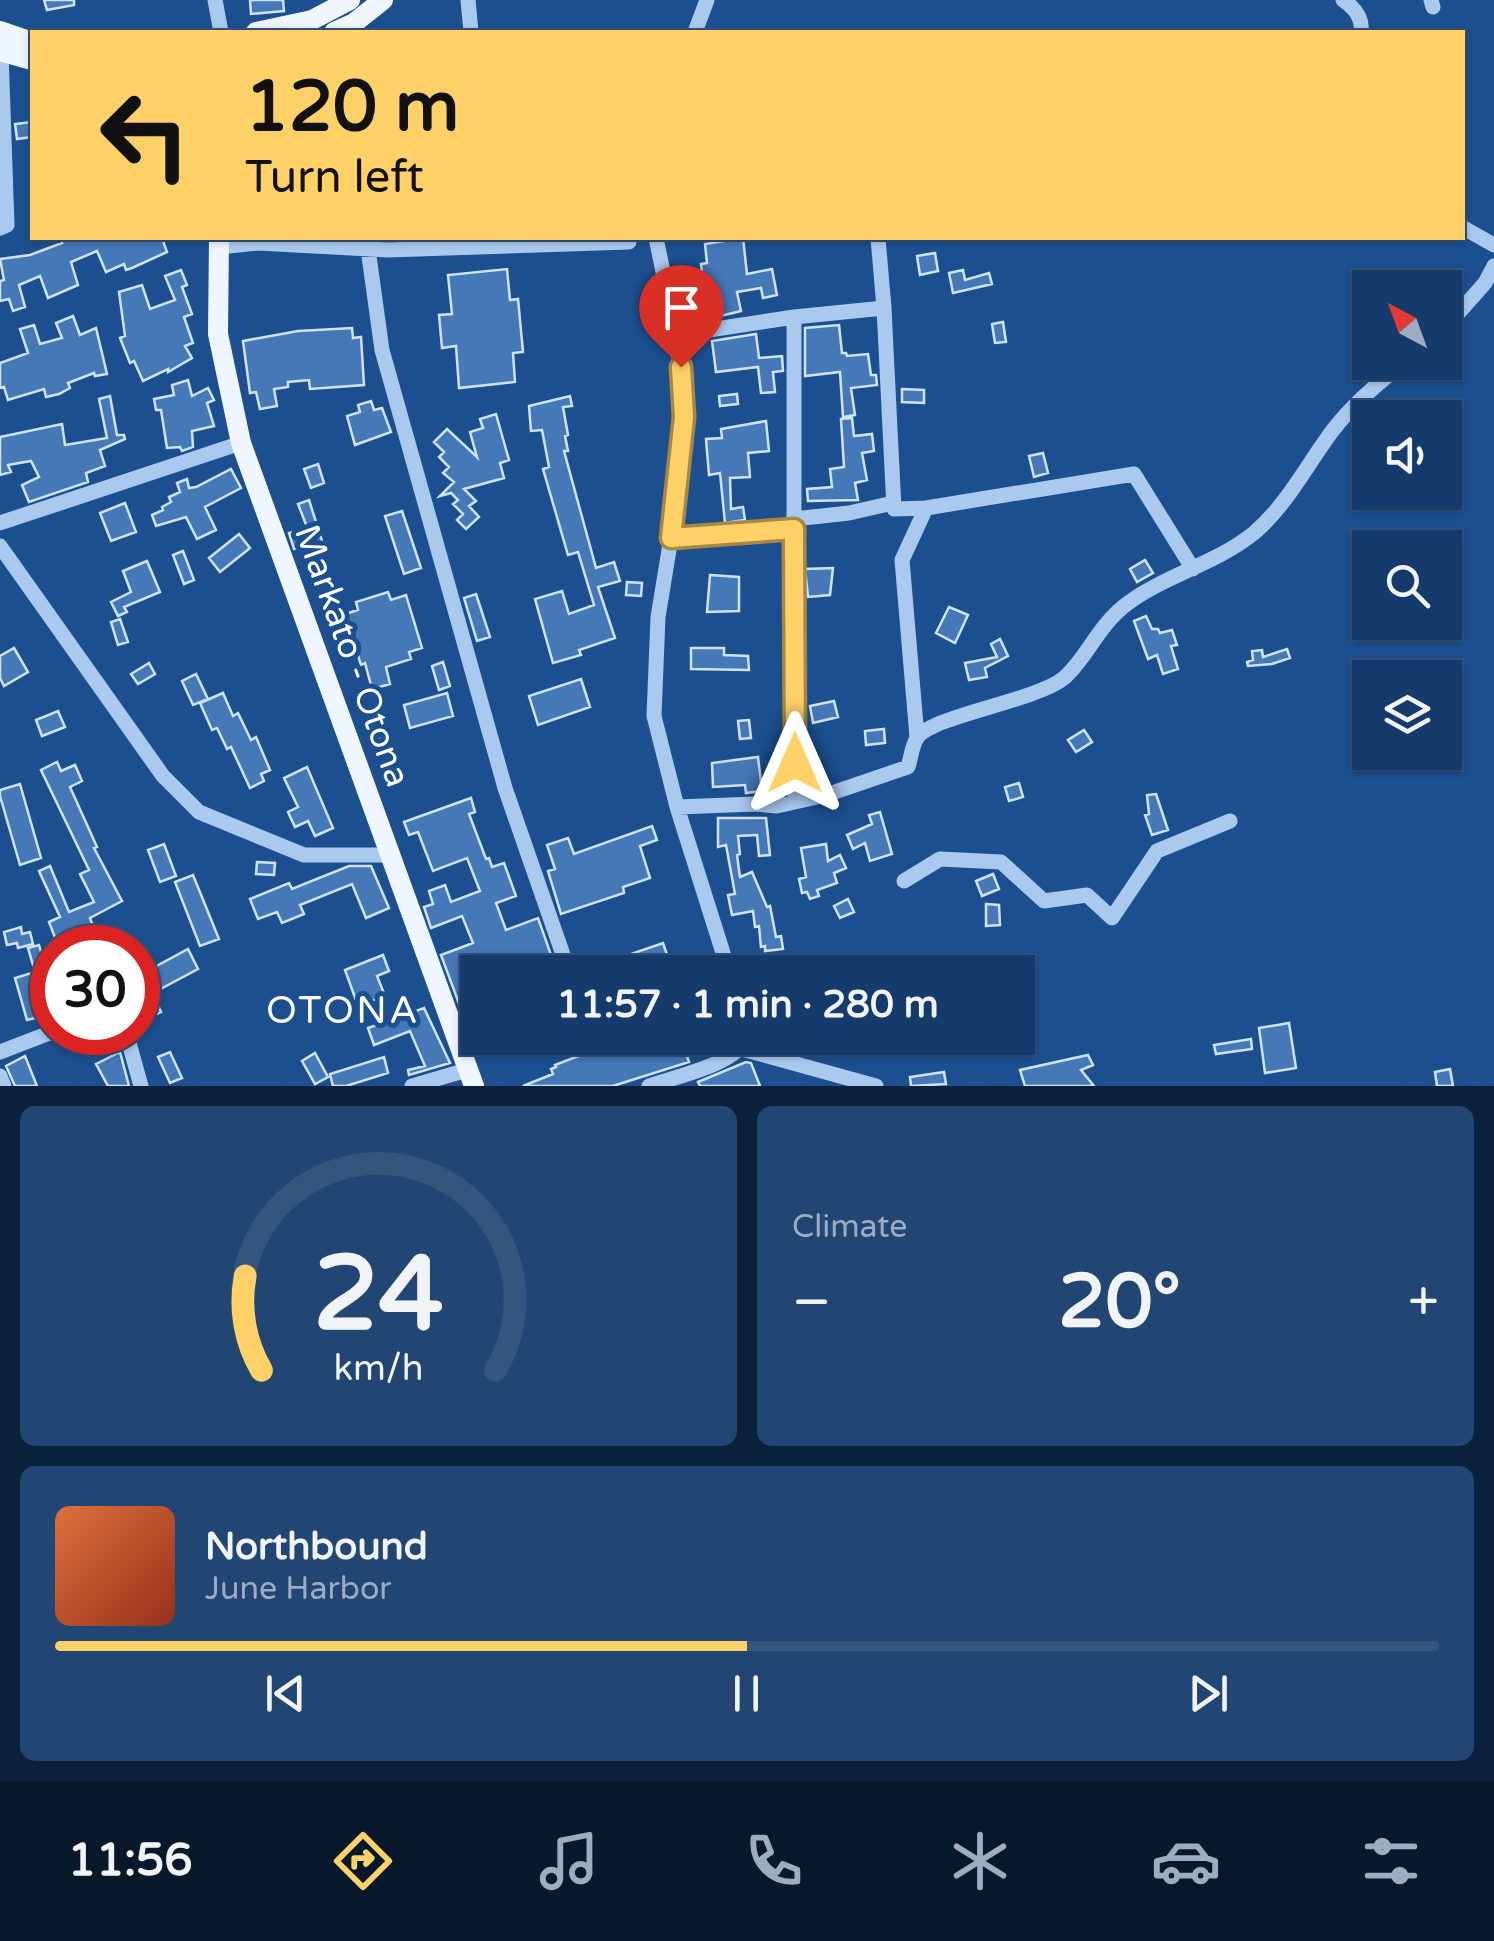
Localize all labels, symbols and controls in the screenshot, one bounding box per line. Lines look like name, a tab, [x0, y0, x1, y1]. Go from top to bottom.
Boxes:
text: 120 m	[245, 66, 459, 150]
icon: left	[80, 70, 210, 200]
text: Turn left	[245, 151, 424, 205]
pin	[639, 265, 724, 368]
north arrow	[1352, 270, 1462, 380]
map controls	[1352, 270, 1462, 770]
icon: arrive	[654, 280, 709, 335]
button: sound	[1352, 400, 1462, 510]
street label: Markato - Otona	[285, 519, 419, 793]
button: search	[1352, 530, 1462, 640]
button: layers	[1352, 660, 1462, 770]
position arrow	[743, 711, 847, 815]
speed limit sign: 30	[30, 925, 160, 1055]
text: 11:57 · 1 min · 280 m	[556, 982, 939, 1028]
district label: OTONA	[266, 988, 420, 1034]
text: Climate	[792, 1208, 907, 1246]
text: 24	[313, 1233, 444, 1358]
text: 20°	[1058, 1257, 1181, 1347]
text: −	[792, 1270, 831, 1336]
text: +	[1408, 1270, 1439, 1336]
text: km/h	[334, 1347, 423, 1390]
text: Northbound	[205, 1524, 428, 1570]
text: June Harbor	[205, 1570, 392, 1608]
icon: previous	[258, 1666, 313, 1721]
icon: pause	[719, 1666, 774, 1721]
icon: next	[1181, 1666, 1236, 1721]
icon: directions	[328, 1826, 398, 1896]
icon: music	[534, 1826, 604, 1896]
icon: phone	[739, 1826, 809, 1896]
icon: climate	[945, 1826, 1015, 1896]
icon: car	[1151, 1826, 1221, 1896]
icon: filters	[1356, 1826, 1426, 1896]
text: 11:56	[68, 1834, 193, 1888]

